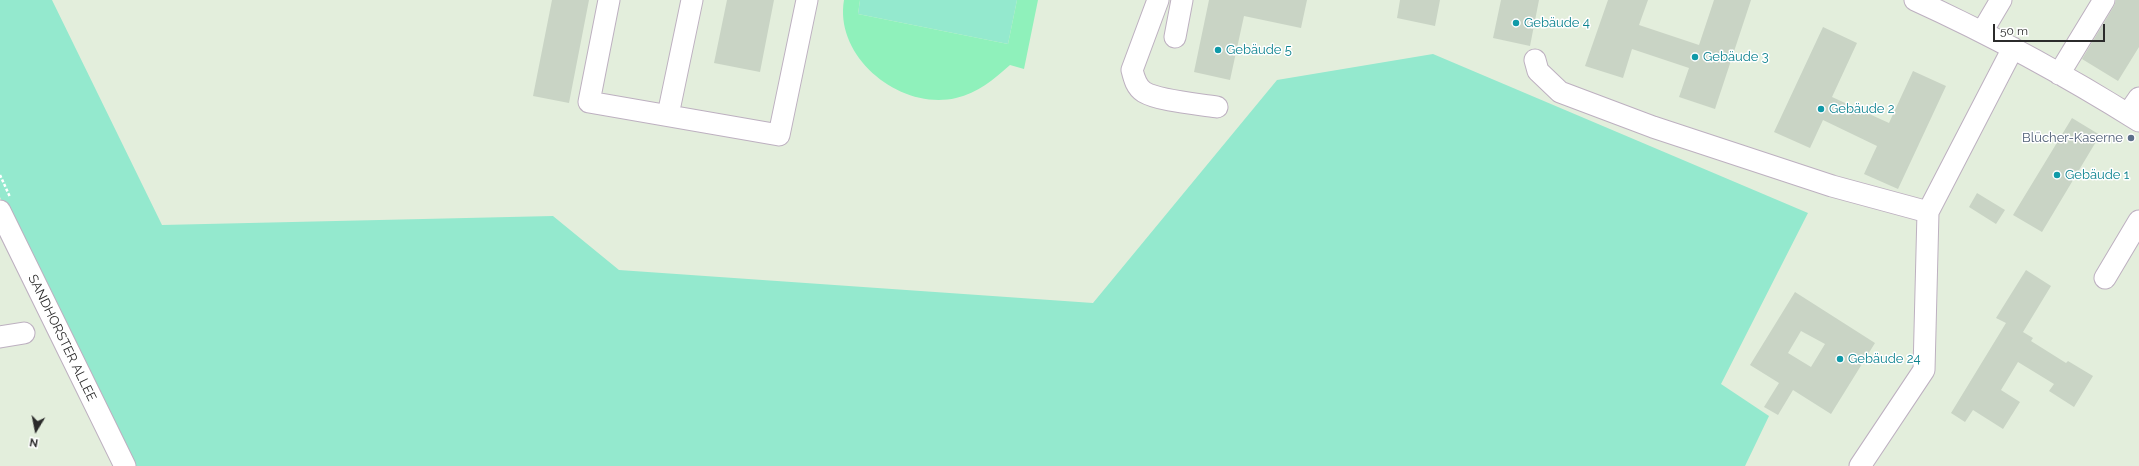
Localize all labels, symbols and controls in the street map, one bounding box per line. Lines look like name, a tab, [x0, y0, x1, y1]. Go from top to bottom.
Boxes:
place label: Gebäude 4	[1524, 15, 1590, 31]
scale bar	[1995, 16, 2107, 42]
marker: Gebäude 4	[1511, 18, 1521, 28]
text: 50 m	[2000, 24, 2028, 38]
place label: Gebäude 5	[1226, 42, 1292, 58]
marker: Gebäude 5	[1213, 45, 1223, 55]
place label: Gebäude 3	[1703, 49, 1769, 65]
marker: Gebäude 3	[1690, 52, 1700, 62]
place label: Gebäude 2	[1829, 101, 1895, 117]
marker: Gebäude 2	[1816, 104, 1826, 114]
place label: Blücher-Kaserne	[2022, 130, 2123, 146]
marker: Blücher-Kaserne	[2126, 133, 2136, 143]
place label: Gebäude 1	[2065, 167, 2129, 183]
marker: Gebäude 1	[2052, 170, 2062, 180]
street label: SANDHORSTER ALLEE	[25, 272, 99, 404]
place label: Gebäude 24	[1848, 351, 1921, 367]
marker: Gebäude 24	[1835, 354, 1845, 364]
north arrow	[16, 410, 56, 450]
text: N	[29, 435, 39, 449]

